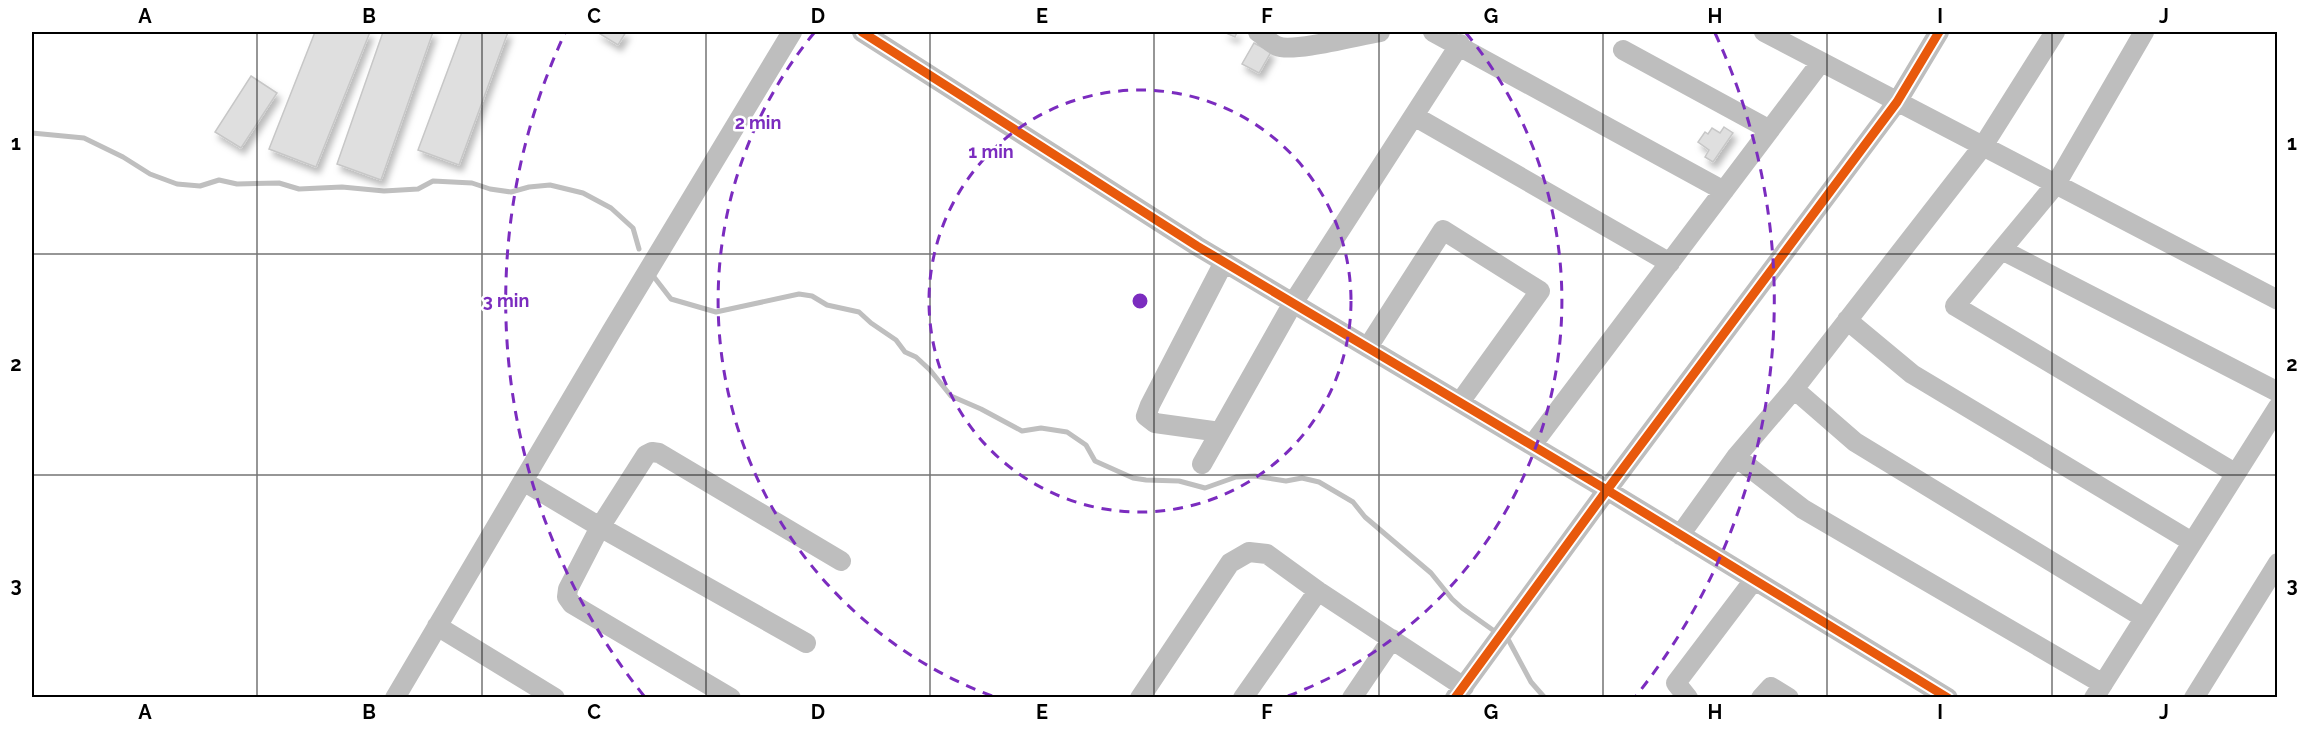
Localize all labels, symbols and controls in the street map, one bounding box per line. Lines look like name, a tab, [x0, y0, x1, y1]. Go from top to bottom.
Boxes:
text: A	[138, 4, 152, 28]
text: B	[362, 4, 376, 28]
text: C	[587, 4, 601, 28]
text: D	[811, 4, 825, 28]
text: E	[1036, 4, 1048, 28]
text: F	[1261, 4, 1273, 28]
text: G	[1484, 4, 1498, 28]
text: H	[1708, 4, 1722, 28]
text: I	[1937, 4, 1943, 28]
text: J	[2159, 4, 2169, 28]
text: 2 min	[735, 112, 781, 133]
text: 1	[11, 131, 21, 155]
text: 1	[2287, 131, 2297, 155]
text: 1 min	[968, 141, 1014, 162]
text: 3 min	[483, 290, 529, 311]
centre of rings	[1130, 291, 1150, 311]
text: 2	[10, 352, 22, 376]
text: 2	[2286, 352, 2298, 376]
text: 3	[10, 573, 22, 597]
text: 3	[2286, 573, 2298, 597]
text: A	[138, 700, 152, 724]
text: B	[362, 700, 376, 724]
text: C	[587, 700, 601, 724]
text: D	[811, 700, 825, 724]
text: E	[1036, 700, 1048, 724]
text: F	[1261, 700, 1273, 724]
text: G	[1484, 700, 1498, 724]
text: H	[1708, 700, 1722, 724]
text: I	[1937, 700, 1943, 724]
text: J	[2159, 700, 2169, 724]

